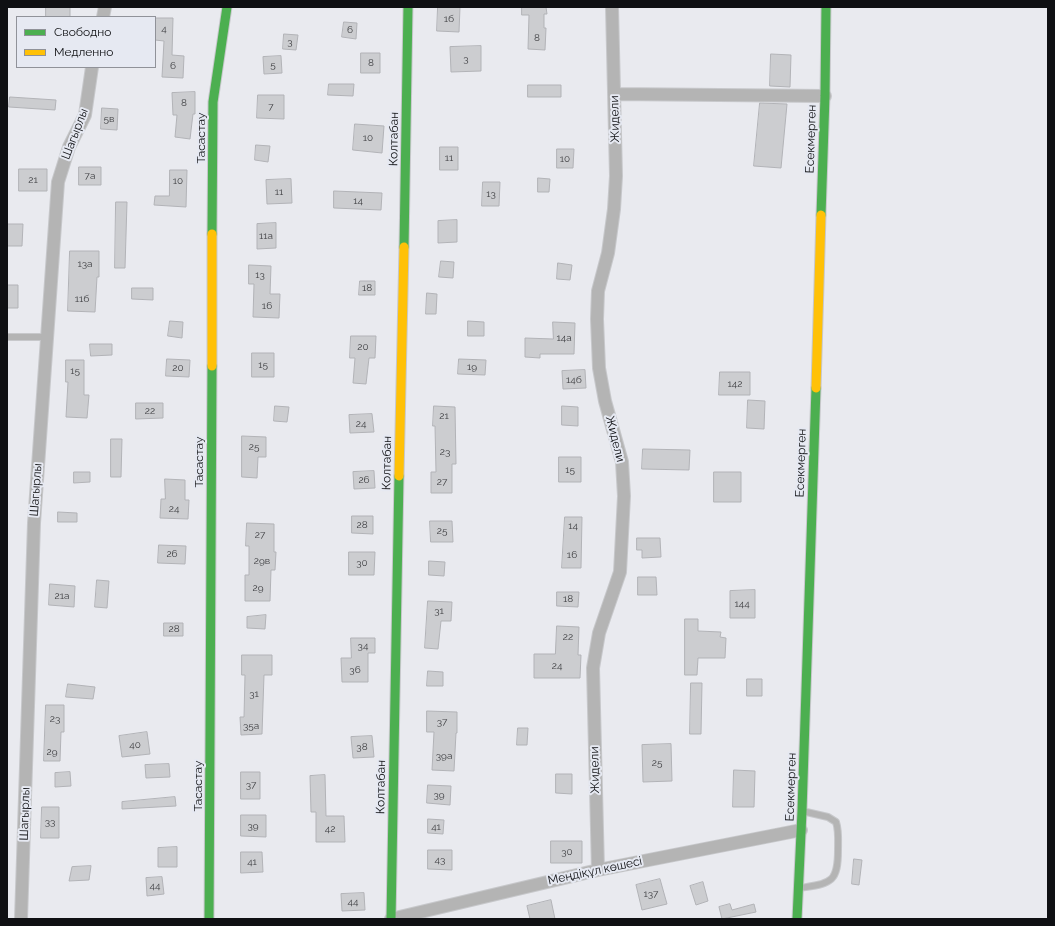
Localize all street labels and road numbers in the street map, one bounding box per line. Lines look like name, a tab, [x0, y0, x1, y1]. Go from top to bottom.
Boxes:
street label: Жидели	[607, 95, 623, 143]
street label: Eсекмерген	[803, 104, 819, 174]
street label: Шагырлы	[59, 107, 91, 161]
street label: Колтабан	[386, 112, 402, 166]
street label: Тасастау	[194, 113, 208, 163]
street label: Жидели	[602, 415, 628, 463]
street label: Eсекмерген	[793, 428, 809, 498]
street label: Колтабан	[379, 436, 395, 490]
street label: Тасастау	[192, 437, 206, 487]
street label: Шагырлы	[27, 463, 45, 517]
street label: Жидели	[587, 746, 603, 794]
street label: Eсекмерген	[783, 752, 799, 822]
street label: Колтабан	[373, 760, 389, 814]
street label: Тасастау	[191, 761, 205, 811]
street label: Шагырлы	[17, 787, 33, 841]
street label: Меңдіқұл көшесі	[547, 854, 643, 888]

